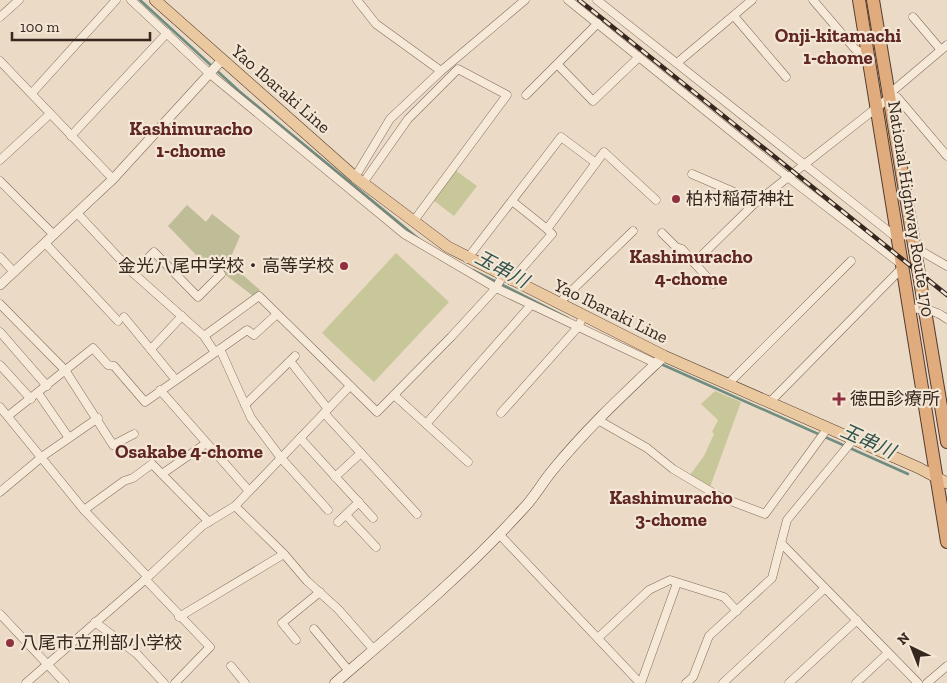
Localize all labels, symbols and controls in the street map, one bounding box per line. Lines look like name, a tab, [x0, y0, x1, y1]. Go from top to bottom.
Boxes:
scale bar	[12, 10, 150, 42]
text: 100 m	[20, 18, 59, 36]
district label: Onji-kitamachi 1-chome	[775, 24, 902, 69]
street label: Yao Ibaraki Line	[226, 39, 335, 138]
street label: National Highway Route 170	[883, 99, 939, 319]
district label: Kashimuracho 1-chome	[129, 117, 253, 162]
place label: 柏村稲荷神社	[686, 188, 794, 210]
marker: 柏村稲荷神社	[670, 193, 682, 205]
water label: 玉串川	[471, 245, 534, 293]
district label: Kashimuracho 4-chome	[629, 245, 753, 290]
place label: 金光八尾中学校・高等学校	[118, 255, 334, 277]
marker: 金光八尾中学校・高等学校	[338, 260, 350, 272]
street label: Yao Ibaraki Line	[549, 273, 672, 348]
place label: 徳田診療所	[850, 388, 940, 410]
marker: 徳田診療所	[832, 392, 846, 406]
water label: 玉串川	[837, 419, 901, 464]
district label: Osakabe 4-chome	[115, 440, 263, 463]
district label: Kashimuracho 3-chome	[609, 486, 733, 531]
north arrow	[887, 623, 937, 673]
text: N	[894, 629, 913, 649]
place label: 八尾市立刑部小学校	[20, 632, 182, 654]
marker: 八尾市立刑部小学校	[4, 637, 16, 649]

